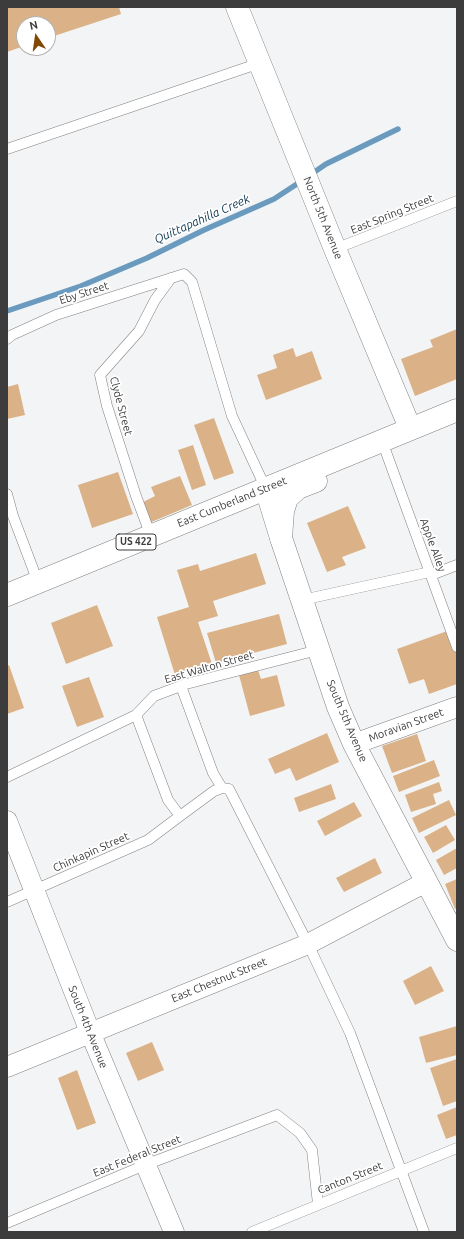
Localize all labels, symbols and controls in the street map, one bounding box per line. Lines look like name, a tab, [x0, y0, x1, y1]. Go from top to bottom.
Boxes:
north arrow	[16, 16, 56, 56]
text: N	[28, 19, 39, 32]
street label: North 5th Avenue	[300, 175, 346, 261]
water label: Quittapahilla Creek	[152, 191, 252, 247]
street label: East Spring Street	[349, 191, 435, 237]
street label: Eby Street	[58, 279, 110, 307]
street label: Clyde Street	[107, 375, 135, 437]
street label: East Cumberland Street	[175, 474, 289, 530]
street label: Apple Alley	[417, 517, 449, 573]
road number: US 422	[116, 534, 156, 550]
street label: East Walton Street	[163, 648, 255, 686]
street label: South 5th Avenue	[324, 678, 370, 764]
street label: Moravian Street	[367, 705, 445, 745]
street label: Chinkapin Street	[51, 829, 131, 875]
street label: East Chestnut Street	[169, 955, 269, 1005]
street label: South 4th Avenue	[65, 984, 111, 1070]
street label: East Federal Street	[91, 1132, 183, 1180]
street label: Canton Street	[316, 1159, 384, 1197]

